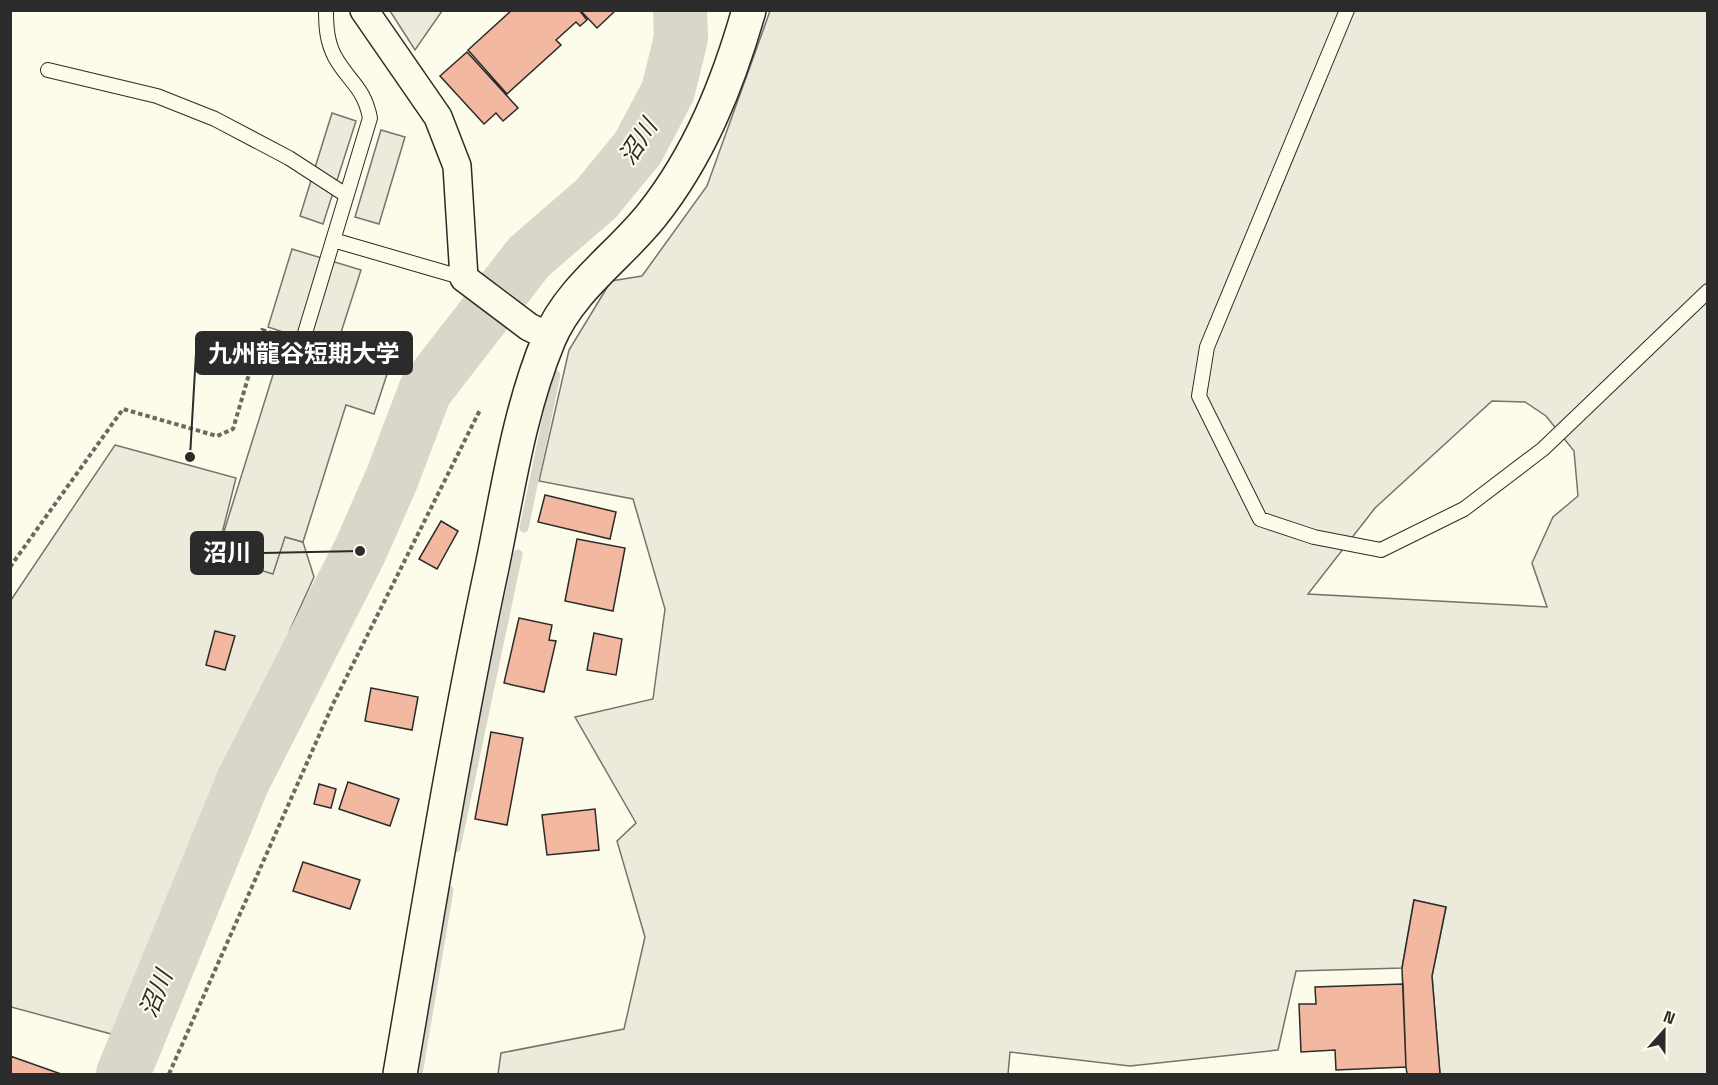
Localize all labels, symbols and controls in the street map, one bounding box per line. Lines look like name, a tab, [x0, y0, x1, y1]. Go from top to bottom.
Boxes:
water label: 沼川	[612, 111, 665, 170]
callout: 九州龍谷短期大学	[196, 332, 412, 374]
text: 九州龍谷短期大学	[208, 338, 400, 369]
callout: 沼川	[191, 532, 263, 574]
text: 沼川	[203, 537, 251, 568]
water label: 沼川	[132, 963, 180, 1022]
north arrow	[1634, 1001, 1694, 1061]
text: N	[1660, 1006, 1678, 1029]

